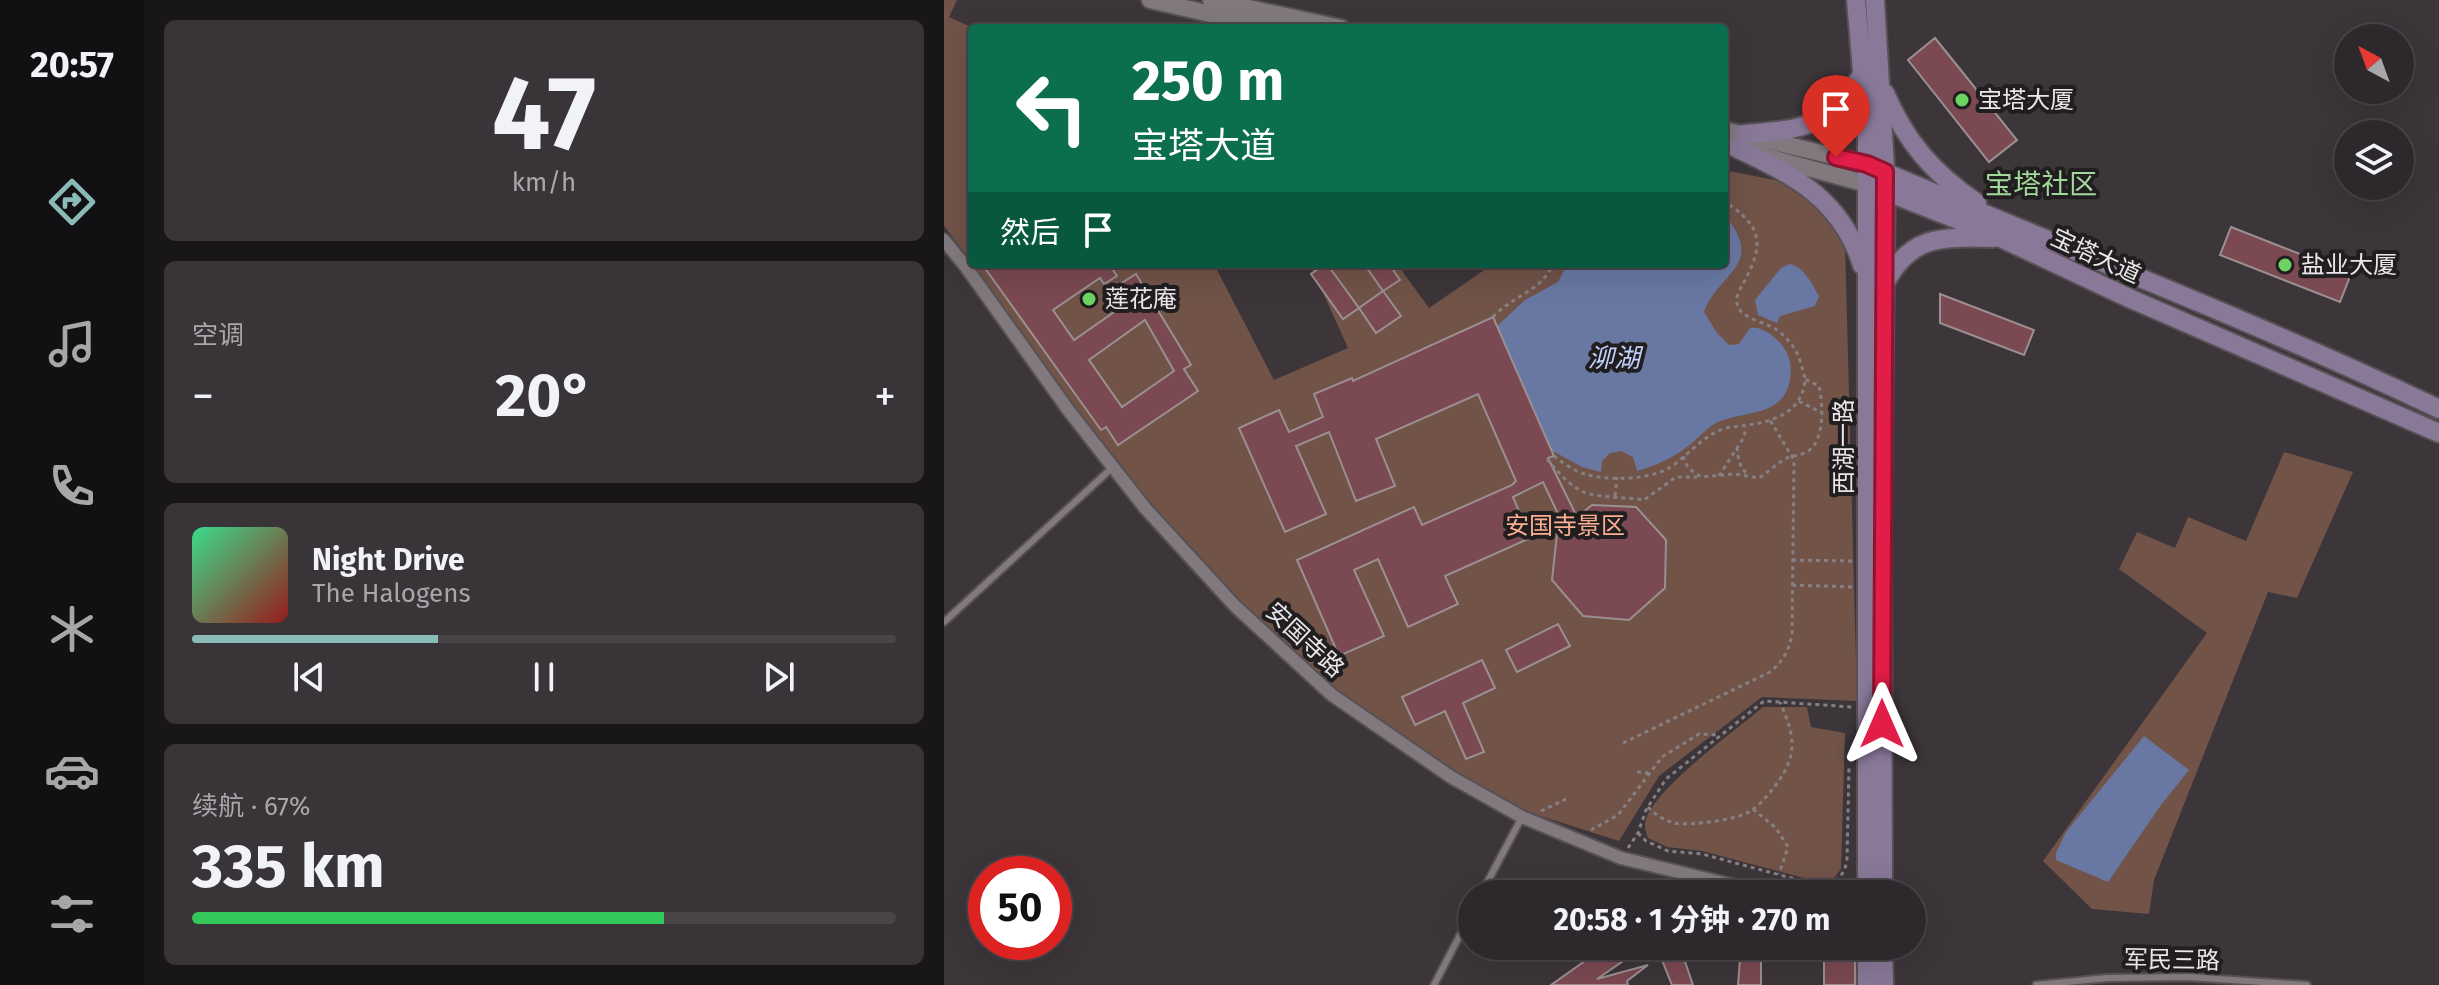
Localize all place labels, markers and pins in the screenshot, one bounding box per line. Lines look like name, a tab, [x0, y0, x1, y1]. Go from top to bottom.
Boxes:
pin	[1802, 75, 1870, 157]
place label: 宝塔大厦	[1978, 86, 2074, 114]
marker: 宝塔大厦	[1953, 91, 1971, 109]
place label: 盐业大厦	[2301, 251, 2397, 279]
marker: 盐业大厦	[2276, 256, 2294, 274]
place label: 莲花庵	[1105, 285, 1177, 313]
marker: 莲花庵	[1080, 290, 1098, 308]

